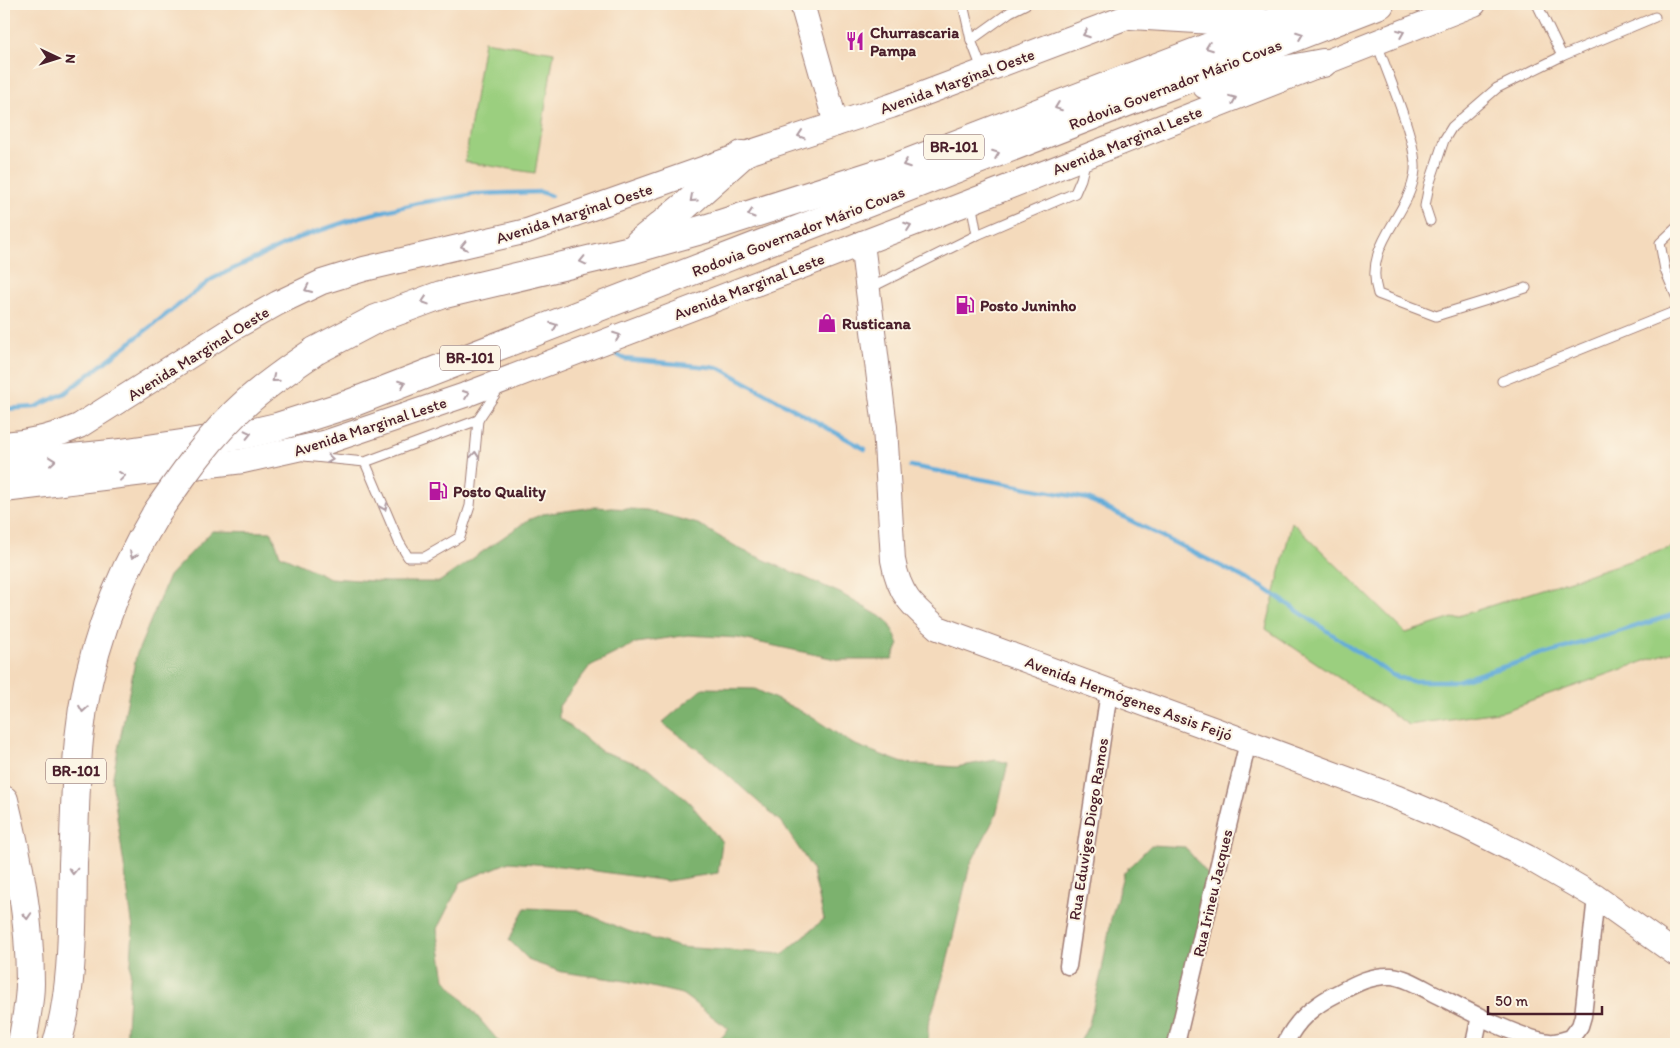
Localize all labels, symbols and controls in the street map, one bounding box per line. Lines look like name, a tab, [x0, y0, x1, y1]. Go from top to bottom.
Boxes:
place label: Churrascaria Pampa	[870, 23, 959, 61]
one-way arrow	[1082, 27, 1091, 38]
one-way arrow	[1396, 28, 1405, 39]
restaurant icon: Churrascaria Pampa	[844, 30, 866, 52]
one-way arrow	[1295, 31, 1304, 41]
north arrow	[32, 32, 82, 82]
street label: Rodovia Governador Mário Covas	[1066, 35, 1284, 134]
one-way arrow	[1205, 41, 1214, 52]
street label: Avenida Marginal Oeste	[877, 45, 1037, 118]
text: N	[62, 54, 79, 64]
one-way arrow	[1228, 95, 1237, 105]
one-way arrow	[1054, 101, 1063, 111]
street label: Avenida Marginal Leste	[1050, 102, 1205, 179]
one-way arrow	[797, 129, 806, 139]
road number: BR-101	[924, 134, 984, 160]
one-way arrow	[991, 150, 1000, 161]
one-way arrow	[902, 158, 911, 168]
street label: Avenida Marginal Oeste	[494, 179, 655, 248]
street label: Rodovia Governador Mário Covas	[689, 182, 907, 281]
one-way arrow	[689, 193, 698, 202]
one-way arrow	[748, 209, 756, 219]
one-way arrow	[903, 221, 912, 232]
one-way arrow	[460, 240, 469, 251]
street label: Avenida Marginal Leste	[671, 249, 827, 324]
one-way arrow	[578, 255, 587, 266]
one-way arrow	[304, 283, 313, 293]
fuel station icon: Posto Juninho	[954, 294, 976, 316]
one-way arrow	[421, 295, 430, 305]
place label: Posto Juninho	[980, 296, 1076, 315]
street label: Avenida Marginal Oeste	[124, 302, 272, 405]
shop icon: Rusticana	[816, 312, 838, 334]
place label: Rusticana	[842, 314, 912, 333]
one-way arrow	[549, 322, 558, 332]
one-way arrow	[613, 332, 621, 342]
road number: BR-101	[440, 346, 500, 370]
one-way arrow	[272, 374, 281, 382]
one-way arrow	[398, 380, 406, 390]
one-way arrow	[461, 390, 469, 400]
street label: Avenida Marginal Leste	[291, 393, 449, 460]
one-way arrow	[243, 429, 252, 440]
one-way arrow	[469, 450, 480, 458]
one-way arrow	[326, 453, 334, 464]
one-way arrow	[49, 456, 57, 467]
one-way arrow	[118, 471, 126, 482]
fuel station icon: Posto Quality	[427, 480, 449, 502]
place label: Posto Quality	[453, 482, 546, 502]
one-way arrow	[378, 502, 389, 511]
one-way arrow	[128, 550, 139, 559]
street label: Avenida Hermógenes Assis Feijó	[1023, 652, 1235, 745]
one-way arrow	[79, 705, 89, 713]
street label: Rua Eduviges Diogo Ramos	[1065, 737, 1112, 922]
road number: BR-101	[46, 758, 106, 784]
street label: Rua Irineu Jacques	[1189, 828, 1236, 959]
one-way arrow	[68, 868, 78, 875]
one-way arrow	[22, 913, 33, 921]
scale bar	[1488, 983, 1601, 1015]
text: 50 m	[1495, 992, 1528, 1010]

